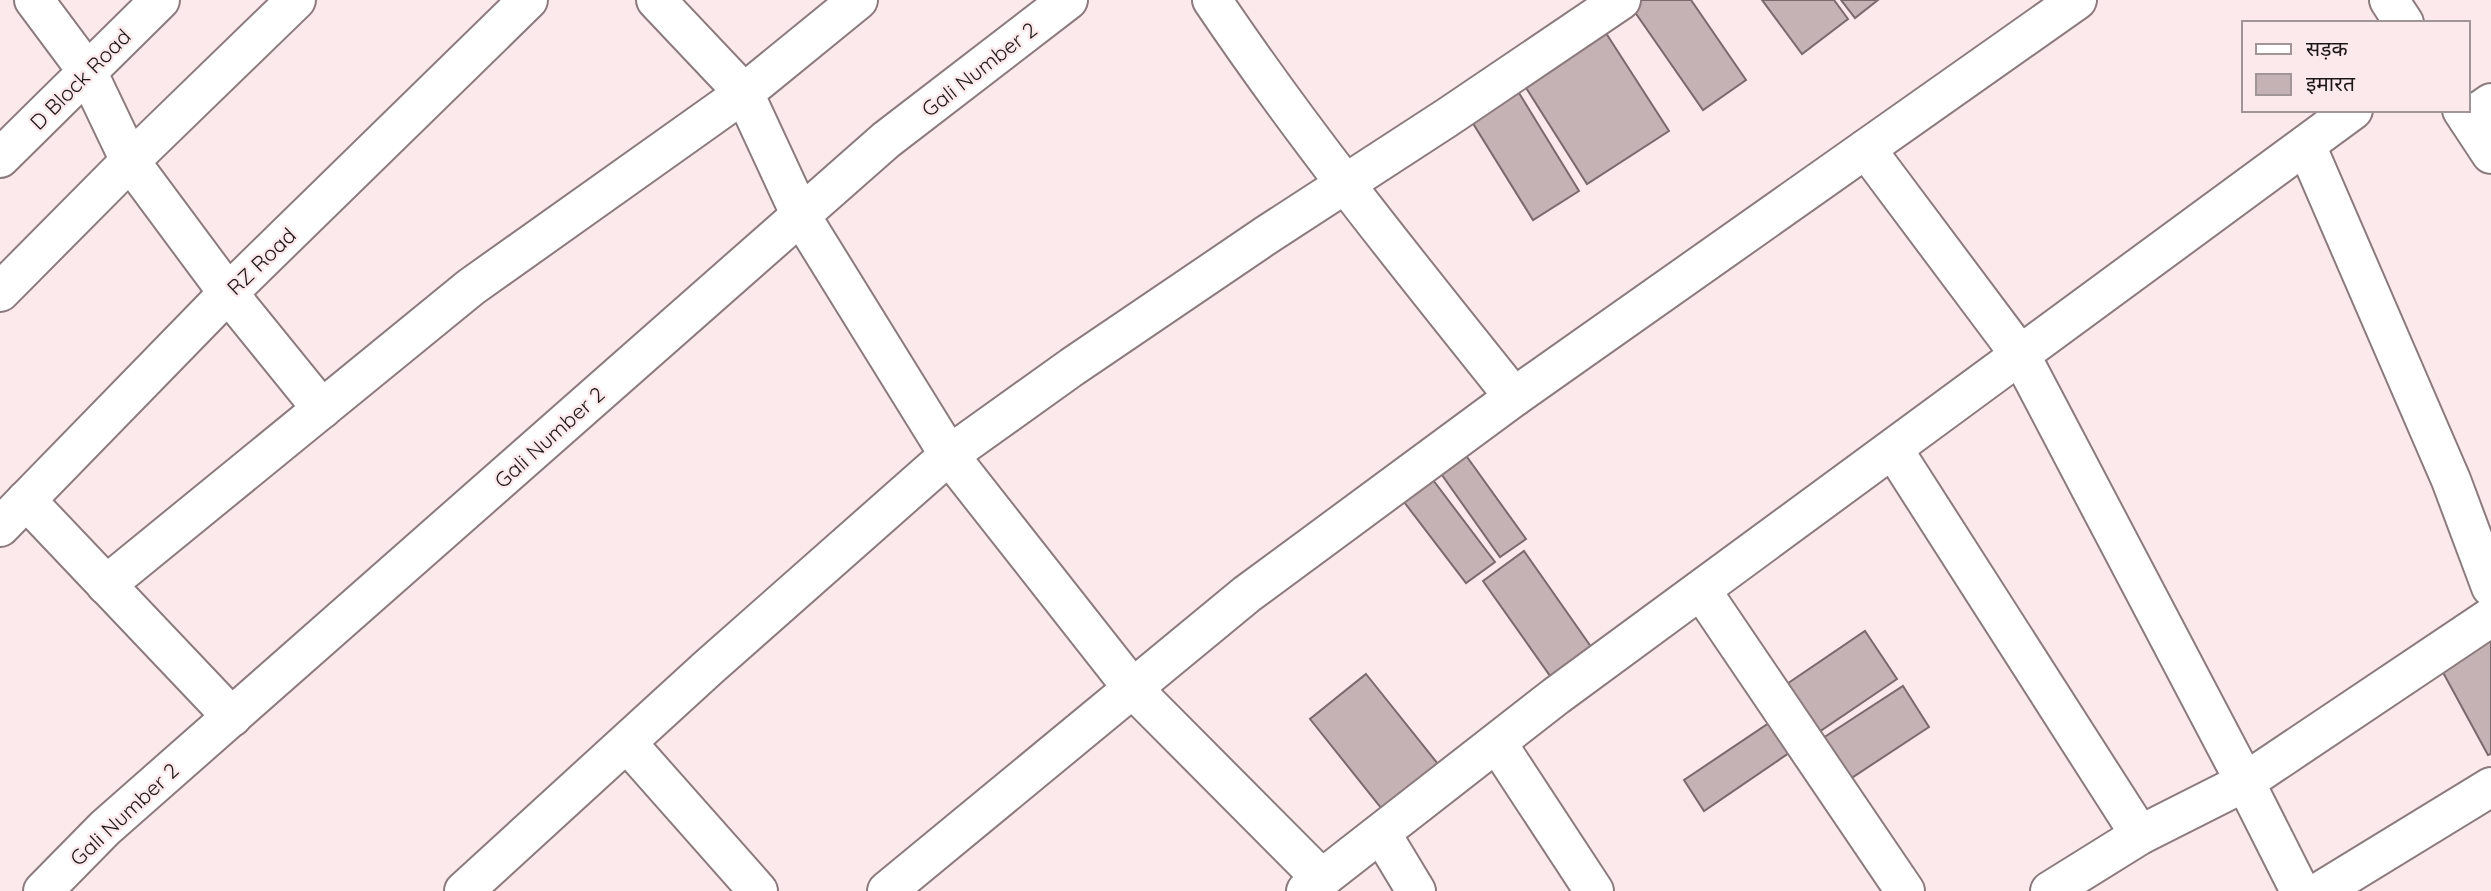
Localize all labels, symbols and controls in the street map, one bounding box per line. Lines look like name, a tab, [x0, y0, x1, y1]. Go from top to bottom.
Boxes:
street label: Gali Number 2	[916, 16, 1042, 122]
legend	[2242, 21, 2470, 112]
street label: D Block Road	[24, 23, 136, 135]
text: सड़क	[2306, 35, 2348, 61]
text: इमारत	[2306, 70, 2356, 96]
street label: RZ Road	[221, 222, 301, 300]
street label: Gali Number 2	[489, 381, 609, 493]
street label: Gali Number 2	[64, 757, 184, 871]

